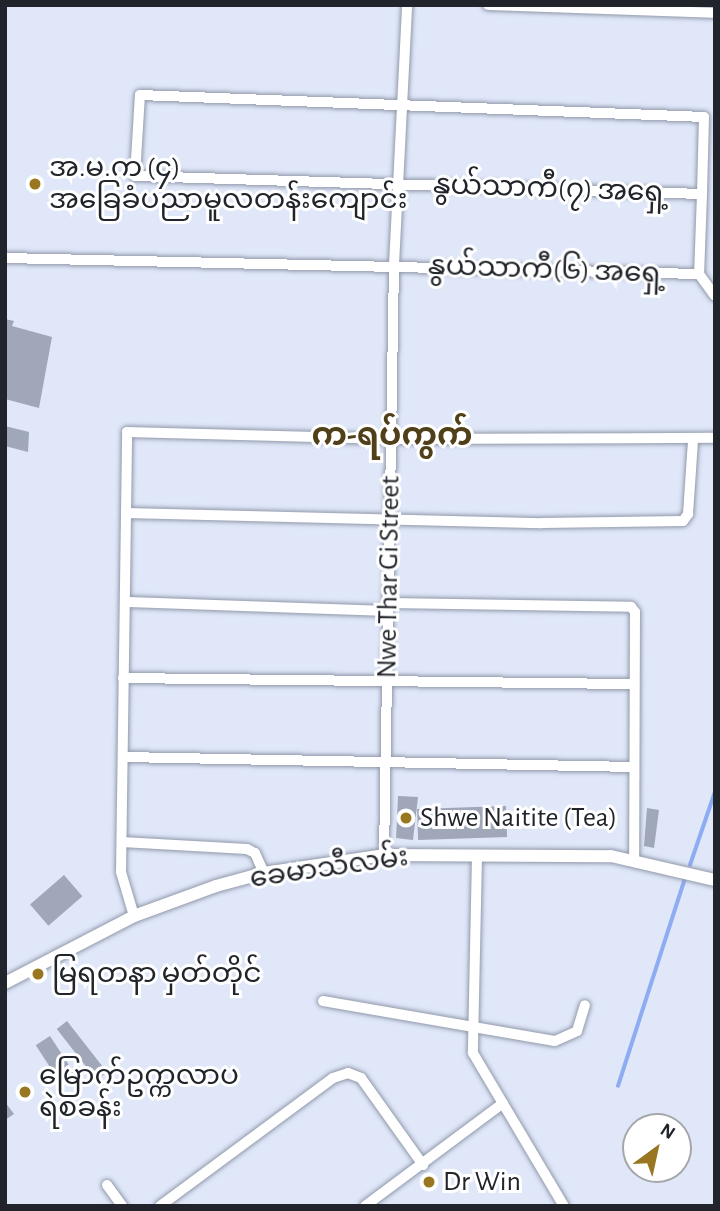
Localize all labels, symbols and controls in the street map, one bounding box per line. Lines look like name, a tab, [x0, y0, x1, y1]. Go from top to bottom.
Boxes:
place label: အ.မ.က (၄) အခြေခံပညာမူလတန်းကျောင်း	[49, 151, 407, 217]
street label: နွယ်သာကီ(၇) အရှေ့	[432, 168, 670, 210]
marker: အ.မ.က (၄) အခြေခံပညာမူလတန်းကျောင်း	[27, 176, 43, 192]
street label: နွယ်သာကီ(၆) အရှေ့	[427, 249, 667, 291]
district label: က-ရပ်ကွက်	[312, 416, 472, 454]
street label: Nwe Thar Gi Street	[370, 475, 408, 679]
place label: Shwe Naitite (Tea)	[420, 801, 617, 835]
marker: Shwe Naitite (Tea)	[398, 810, 414, 826]
street label: ခေမာသီလမ်း	[248, 840, 410, 896]
place label: မြရတနာ မှတ်တိုင်	[52, 957, 261, 991]
marker: မြရတနာ မှတ်တိုင်	[30, 966, 46, 982]
place label: မြောက်ဥက္ကလာပ ရဲစခန်း	[39, 1059, 239, 1125]
marker: မြောက်ဥက္ကလာပ ရဲစခန်း	[17, 1084, 33, 1100]
north arrow	[622, 1113, 692, 1183]
text: N	[657, 1120, 678, 1143]
place label: Dr Win	[443, 1165, 521, 1199]
marker: Dr Win	[421, 1174, 437, 1190]

